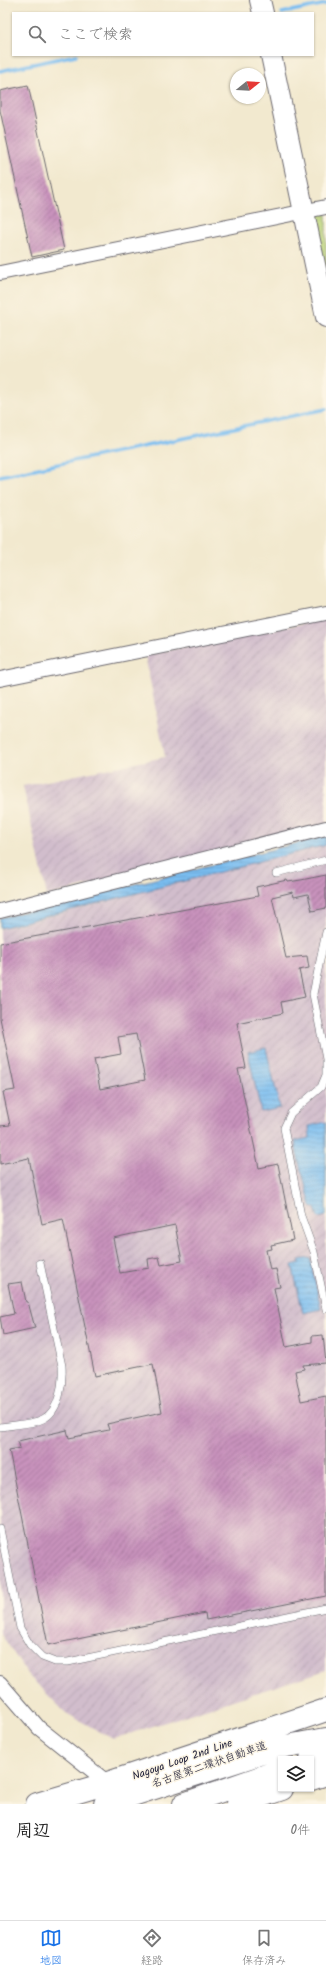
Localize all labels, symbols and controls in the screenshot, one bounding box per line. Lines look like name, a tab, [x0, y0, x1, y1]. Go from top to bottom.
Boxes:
search box	[12, 12, 314, 56]
icon: search	[26, 23, 48, 45]
text: ここで検索	[58, 23, 133, 47]
north arrow	[230, 68, 266, 104]
street label: Nagoya Loop 2nd Line	[130, 1734, 235, 1786]
street label: 名古屋第二環状自動車道	[149, 1737, 269, 1793]
map controls	[278, 1756, 314, 1792]
button: layers	[278, 1756, 314, 1792]
text: 周辺	[16, 1818, 50, 1845]
text: 0件	[290, 1820, 310, 1841]
tab: 地図	[40, 1927, 62, 1970]
tab: 経路	[141, 1927, 163, 1970]
tab: 保存済み	[242, 1927, 286, 1970]

